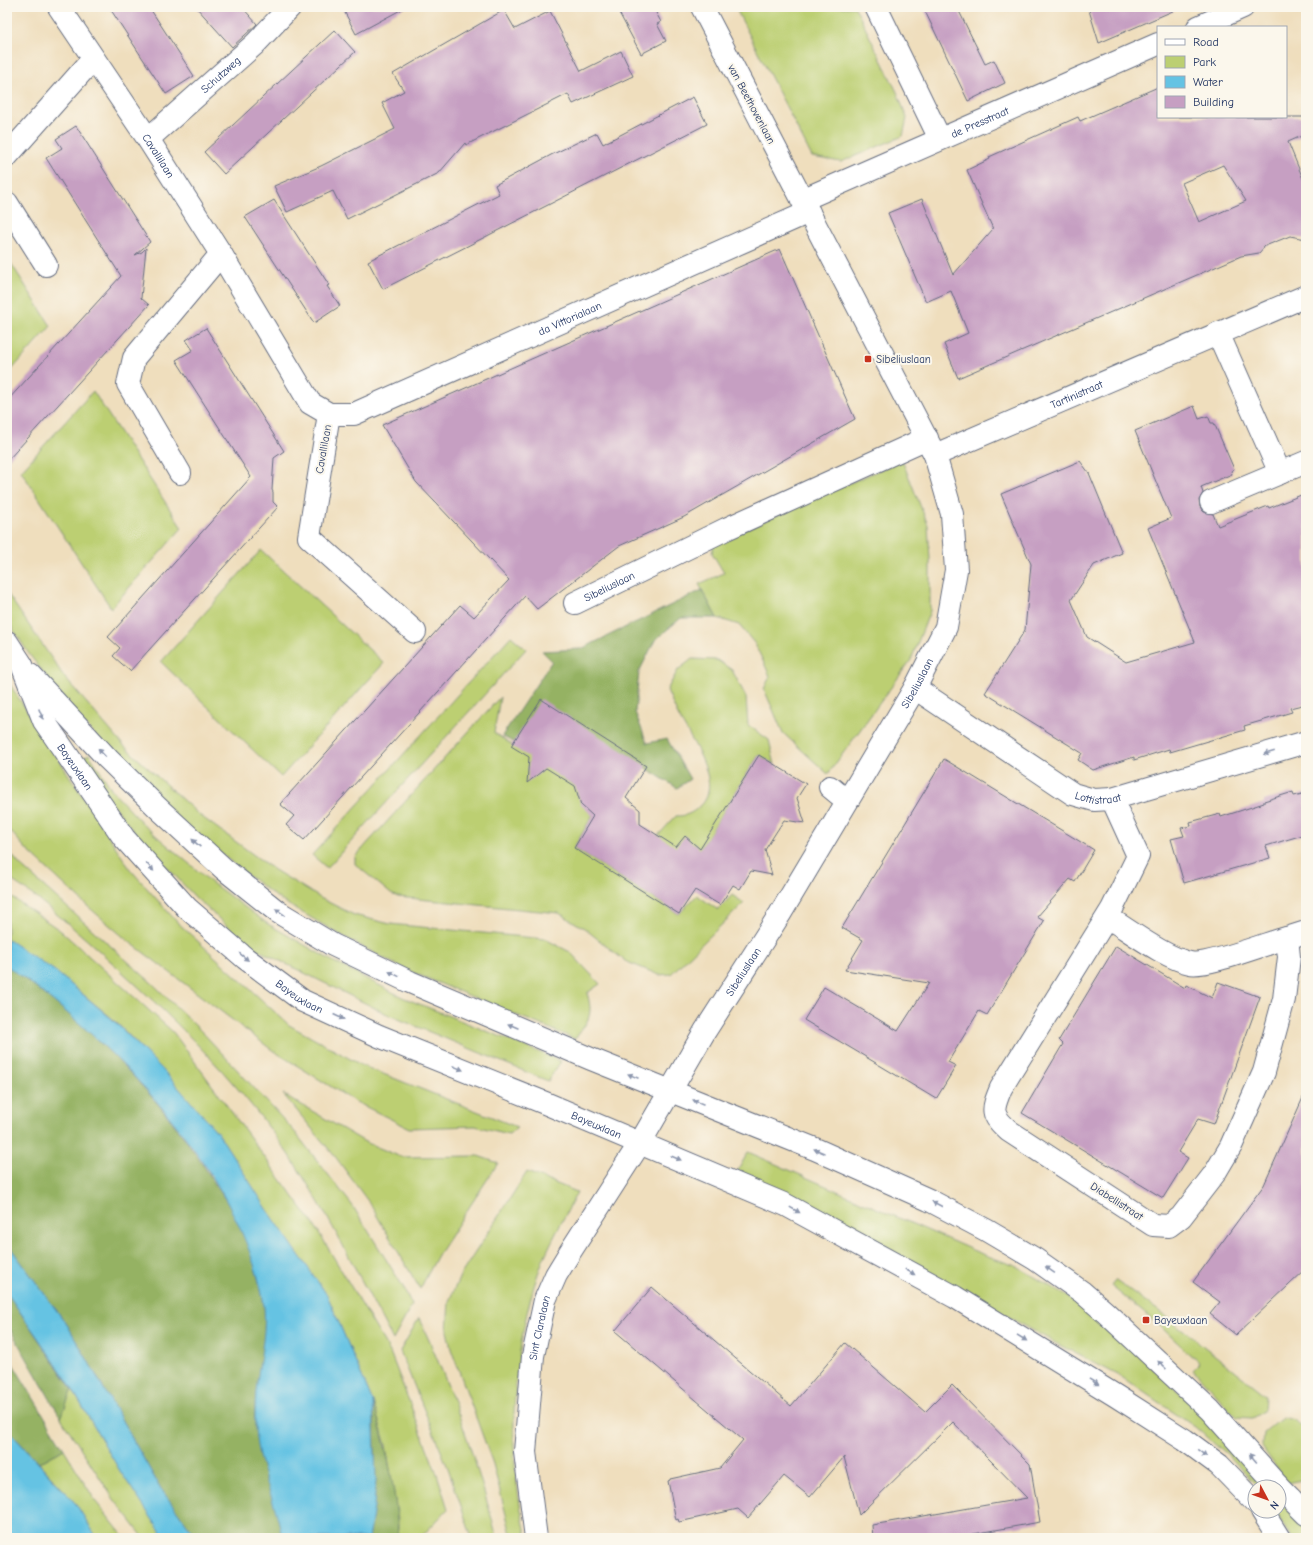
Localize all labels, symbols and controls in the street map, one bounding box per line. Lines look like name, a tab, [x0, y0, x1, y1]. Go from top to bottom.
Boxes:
legend	[1157, 26, 1287, 118]
text: Road	[1193, 35, 1219, 49]
street label: Schutzweg	[198, 54, 243, 96]
text: Park	[1193, 55, 1216, 69]
street label: van Beethovenlaan	[725, 61, 778, 146]
text: Water	[1193, 75, 1223, 89]
text: Building	[1193, 95, 1234, 109]
street label: de Presstraat	[949, 104, 1012, 141]
street label: Cavallilaan	[139, 131, 177, 180]
street label: da Vittorialaan	[536, 299, 604, 338]
place label: Sibeliuslaan	[876, 353, 931, 366]
marker: Sibeliuslaan	[863, 354, 873, 364]
street label: Tartinistraat	[1049, 378, 1106, 412]
street label: Cavallilaan	[313, 424, 334, 475]
street label: Sibeliuslaan	[582, 569, 637, 605]
street label: Sibeliuslaan	[898, 656, 936, 711]
one-way arrow	[39, 709, 45, 721]
street label: Bayeuxlaan	[54, 741, 95, 793]
one-way arrow	[98, 748, 107, 758]
one-way arrow	[1262, 750, 1274, 756]
street label: Lottistraat	[1074, 789, 1123, 807]
one-way arrow	[191, 838, 201, 848]
one-way arrow	[146, 862, 155, 873]
one-way arrow	[274, 908, 285, 916]
street label: Sibeliuslaan	[723, 945, 764, 999]
one-way arrow	[239, 952, 250, 961]
one-way arrow	[388, 971, 399, 977]
street label: Bayeuxlaan	[273, 977, 325, 1016]
one-way arrow	[333, 1014, 344, 1020]
one-way arrow	[507, 1022, 519, 1029]
one-way arrow	[453, 1066, 465, 1072]
one-way arrow	[627, 1072, 639, 1078]
one-way arrow	[693, 1099, 704, 1105]
street label: Bayeuxlaan	[569, 1109, 624, 1142]
one-way arrow	[813, 1148, 824, 1154]
one-way arrow	[670, 1155, 682, 1162]
street label: Diabellistraat	[1088, 1180, 1146, 1224]
one-way arrow	[932, 1201, 943, 1207]
one-way arrow	[790, 1206, 801, 1213]
one-way arrow	[1044, 1266, 1055, 1274]
one-way arrow	[904, 1268, 915, 1275]
street label: Sint Claralaan	[527, 1293, 553, 1361]
place label: Bayeuxlaan	[1154, 1314, 1207, 1327]
marker: Bayeuxlaan	[1141, 1315, 1151, 1325]
one-way arrow	[1016, 1334, 1027, 1341]
one-way arrow	[1157, 1360, 1167, 1370]
one-way arrow	[1089, 1378, 1099, 1386]
one-way arrow	[1197, 1449, 1208, 1457]
one-way arrow	[1249, 1452, 1258, 1463]
north arrow	[1247, 1479, 1287, 1519]
text: N	[1267, 1498, 1281, 1512]

